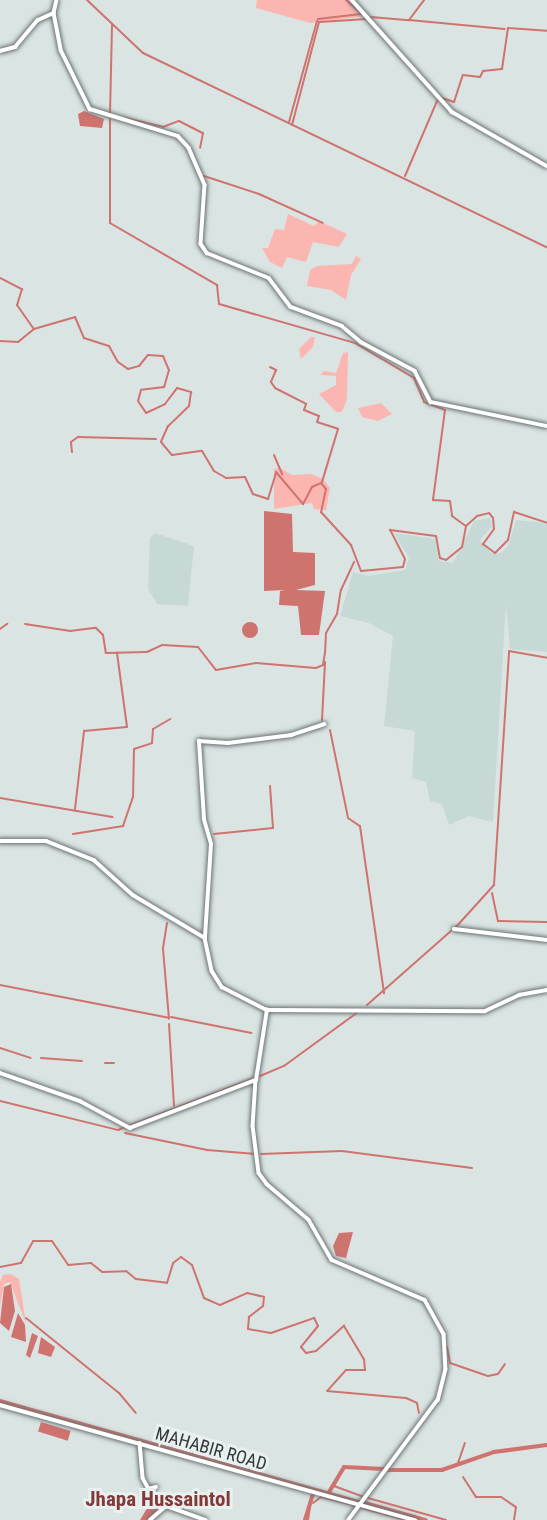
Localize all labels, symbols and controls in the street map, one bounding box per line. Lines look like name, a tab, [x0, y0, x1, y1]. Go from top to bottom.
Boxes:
street label: MAHABIR ROAD	[153, 1423, 269, 1475]
district label: Jhapa Hussaintol	[85, 1486, 231, 1512]

